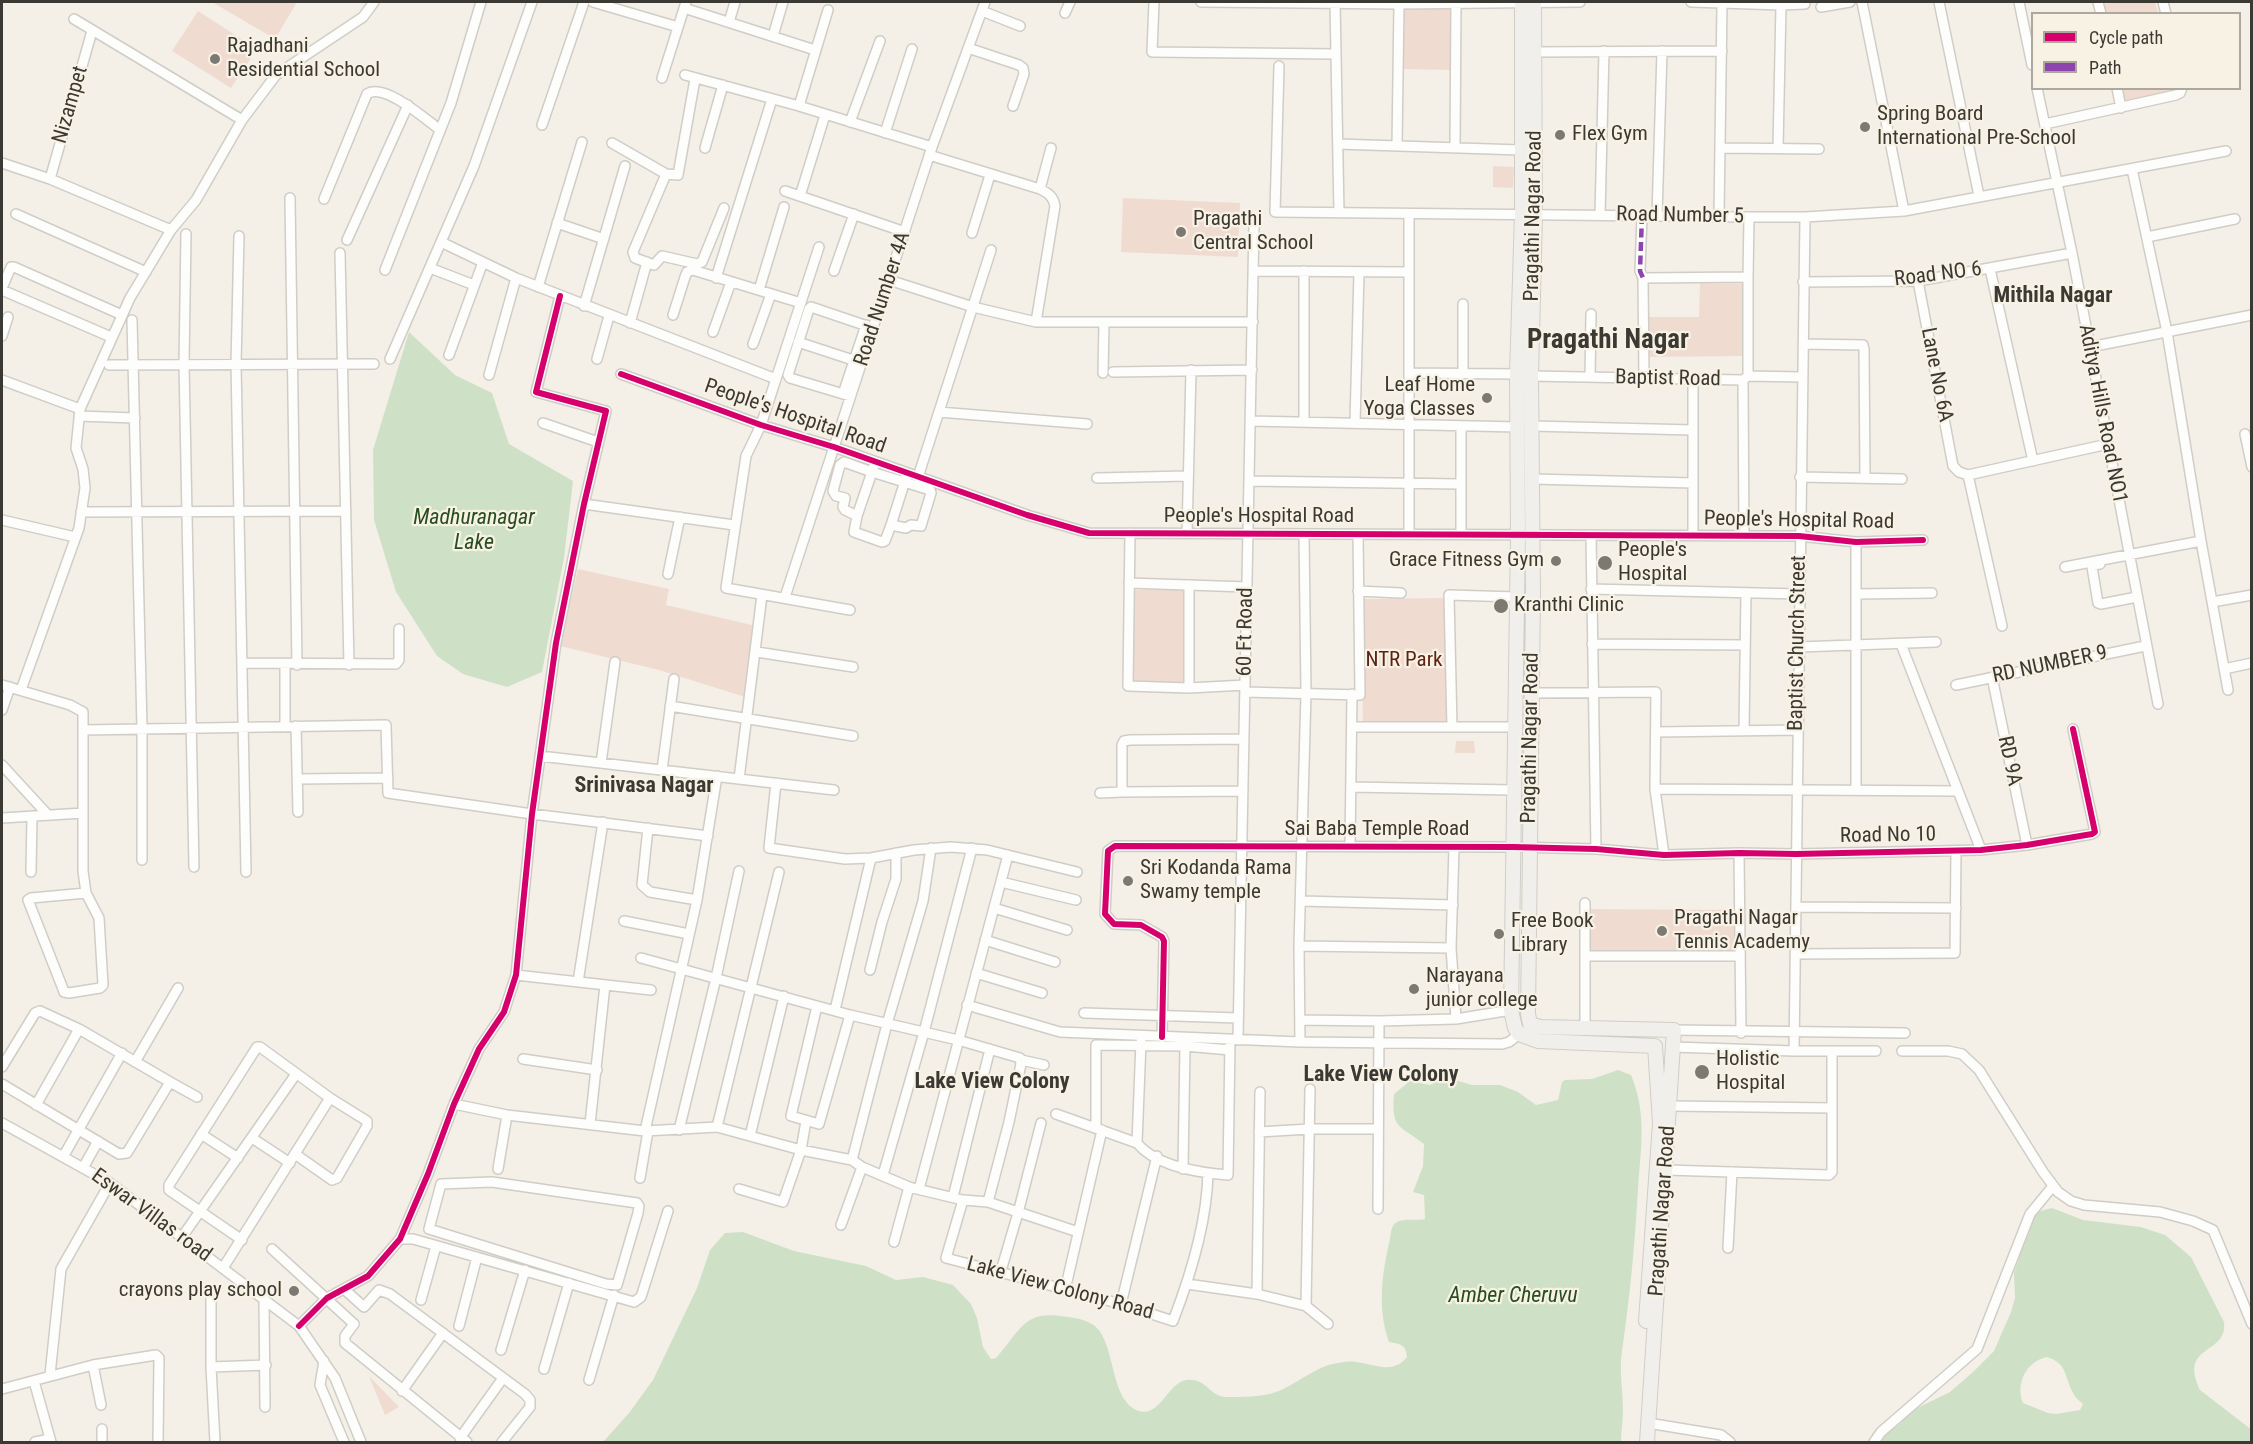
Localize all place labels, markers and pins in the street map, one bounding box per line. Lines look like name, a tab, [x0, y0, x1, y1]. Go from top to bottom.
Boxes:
place label: Rajadhani Residential School	[227, 34, 380, 84]
marker: Rajadhani Residential School	[208, 52, 222, 66]
place label: Spring Board International Pre-School	[1877, 102, 2076, 152]
marker: Spring Board International Pre-School	[1858, 120, 1872, 134]
place label: Flex Gym	[1572, 122, 1648, 148]
marker: Flex Gym	[1553, 128, 1567, 142]
place label: Pragathi Central School	[1193, 207, 1313, 257]
marker: Pragathi Central School	[1174, 225, 1188, 239]
place label: Leaf Home Yoga Classes	[1364, 373, 1475, 423]
marker: Leaf Home Yoga Classes	[1480, 391, 1494, 405]
place label: People's Hospital	[1618, 538, 1687, 588]
place label: Grace Fitness Gym	[1389, 548, 1544, 574]
marker: Grace Fitness Gym	[1549, 554, 1563, 568]
marker: People's Hospital	[1596, 554, 1614, 572]
place label: Kranthi Clinic	[1514, 593, 1624, 619]
marker: Kranthi Clinic	[1492, 597, 1510, 615]
place label: Sri Kodanda Rama Swamy temple	[1140, 856, 1292, 906]
marker: Sri Kodanda Rama Swamy temple	[1121, 874, 1135, 888]
place label: Pragathi Nagar Tennis Academy	[1674, 906, 1810, 956]
place label: Free Book Library	[1511, 909, 1594, 959]
marker: Pragathi Nagar Tennis Academy	[1655, 924, 1669, 938]
marker: Free Book Library	[1492, 927, 1506, 941]
place label: Narayana junior college	[1426, 964, 1538, 1014]
marker: Narayana junior college	[1407, 982, 1421, 996]
place label: Holistic Hospital	[1716, 1047, 1785, 1097]
marker: Holistic Hospital	[1693, 1063, 1711, 1081]
place label: crayons play school	[119, 1278, 282, 1304]
marker: crayons play school	[287, 1284, 301, 1298]

